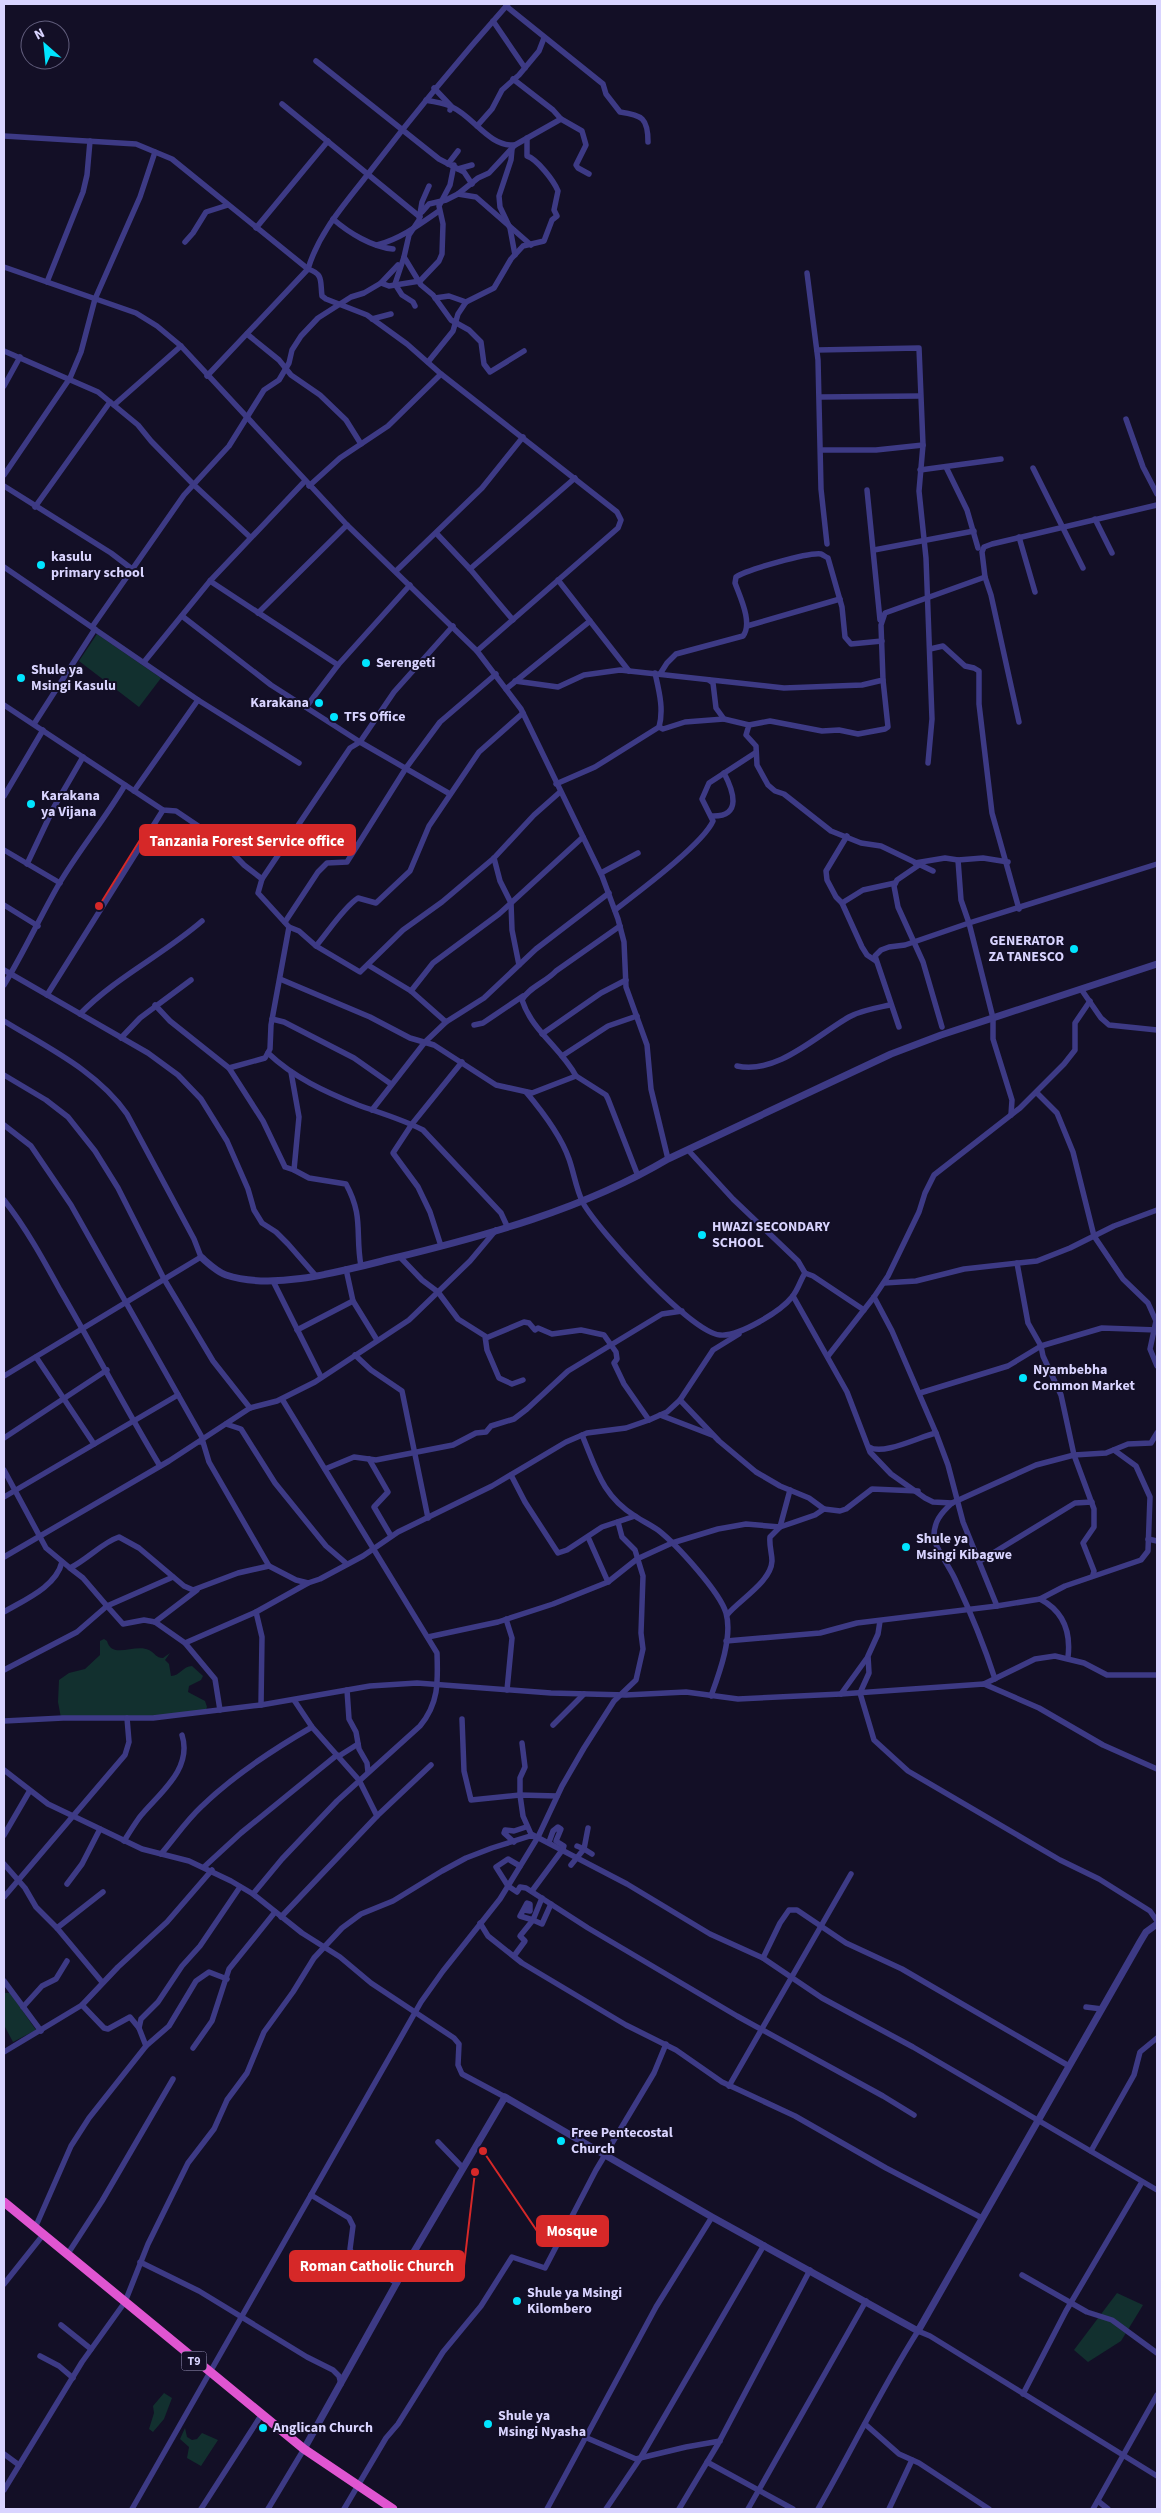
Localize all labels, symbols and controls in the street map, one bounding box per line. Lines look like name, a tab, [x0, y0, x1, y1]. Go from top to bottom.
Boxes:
north arrow	[20, 20, 70, 70]
text: N	[31, 23, 48, 45]
place label: kasulu primary school	[51, 547, 144, 583]
marker: kasulu primary school	[35, 559, 47, 571]
place label: Serengeti	[376, 653, 435, 673]
marker: Serengeti	[360, 657, 372, 669]
place label: Shule ya Msingi Kasulu	[31, 660, 116, 696]
marker: Shule ya Msingi Kasulu	[15, 672, 27, 684]
place label: Karakana	[250, 693, 309, 713]
marker: Karakana	[313, 697, 325, 709]
place label: TFS Office	[344, 707, 405, 727]
marker: TFS Office	[328, 711, 340, 723]
place label: Karakana ya Vijana	[41, 786, 100, 822]
marker: Karakana ya Vijana	[25, 798, 37, 810]
callout: Tanzania Forest Service office	[140, 825, 355, 855]
text: Tanzania Forest Service office	[150, 831, 345, 852]
place label: GENERATOR ZA TANESCO	[988, 931, 1064, 967]
marker: GENERATOR ZA TANESCO	[1068, 943, 1080, 955]
place label: HWAZI SECONDARY SCHOOL	[712, 1217, 831, 1253]
marker: HWAZI SECONDARY SCHOOL	[696, 1229, 708, 1241]
place label: Nyambebha Common Market	[1033, 1360, 1135, 1396]
marker: Nyambebha Common Market	[1017, 1372, 1029, 1384]
place label: Shule ya Msingi Kibagwe	[916, 1529, 1012, 1565]
marker: Shule ya Msingi Kibagwe	[900, 1541, 912, 1553]
place label: Free Pentecostal Church	[571, 2123, 673, 2159]
marker: Free Pentecostal Church	[555, 2135, 567, 2147]
callout: Mosque	[537, 2216, 608, 2246]
text: Mosque	[546, 2221, 598, 2242]
callout: Roman Catholic Church	[290, 2251, 464, 2281]
text: Roman Catholic Church	[300, 2256, 454, 2277]
place label: Shule ya Msingi Kilombero	[527, 2283, 622, 2319]
marker: Shule ya Msingi Kilombero	[511, 2295, 523, 2307]
road number: T9	[182, 2352, 206, 2370]
place label: Shule ya Msingi Nyasha	[498, 2406, 586, 2442]
place label: Anglican Church	[272, 2418, 373, 2438]
marker: Shule ya Msingi Nyasha	[482, 2418, 494, 2430]
marker: Anglican Church	[257, 2422, 269, 2434]

